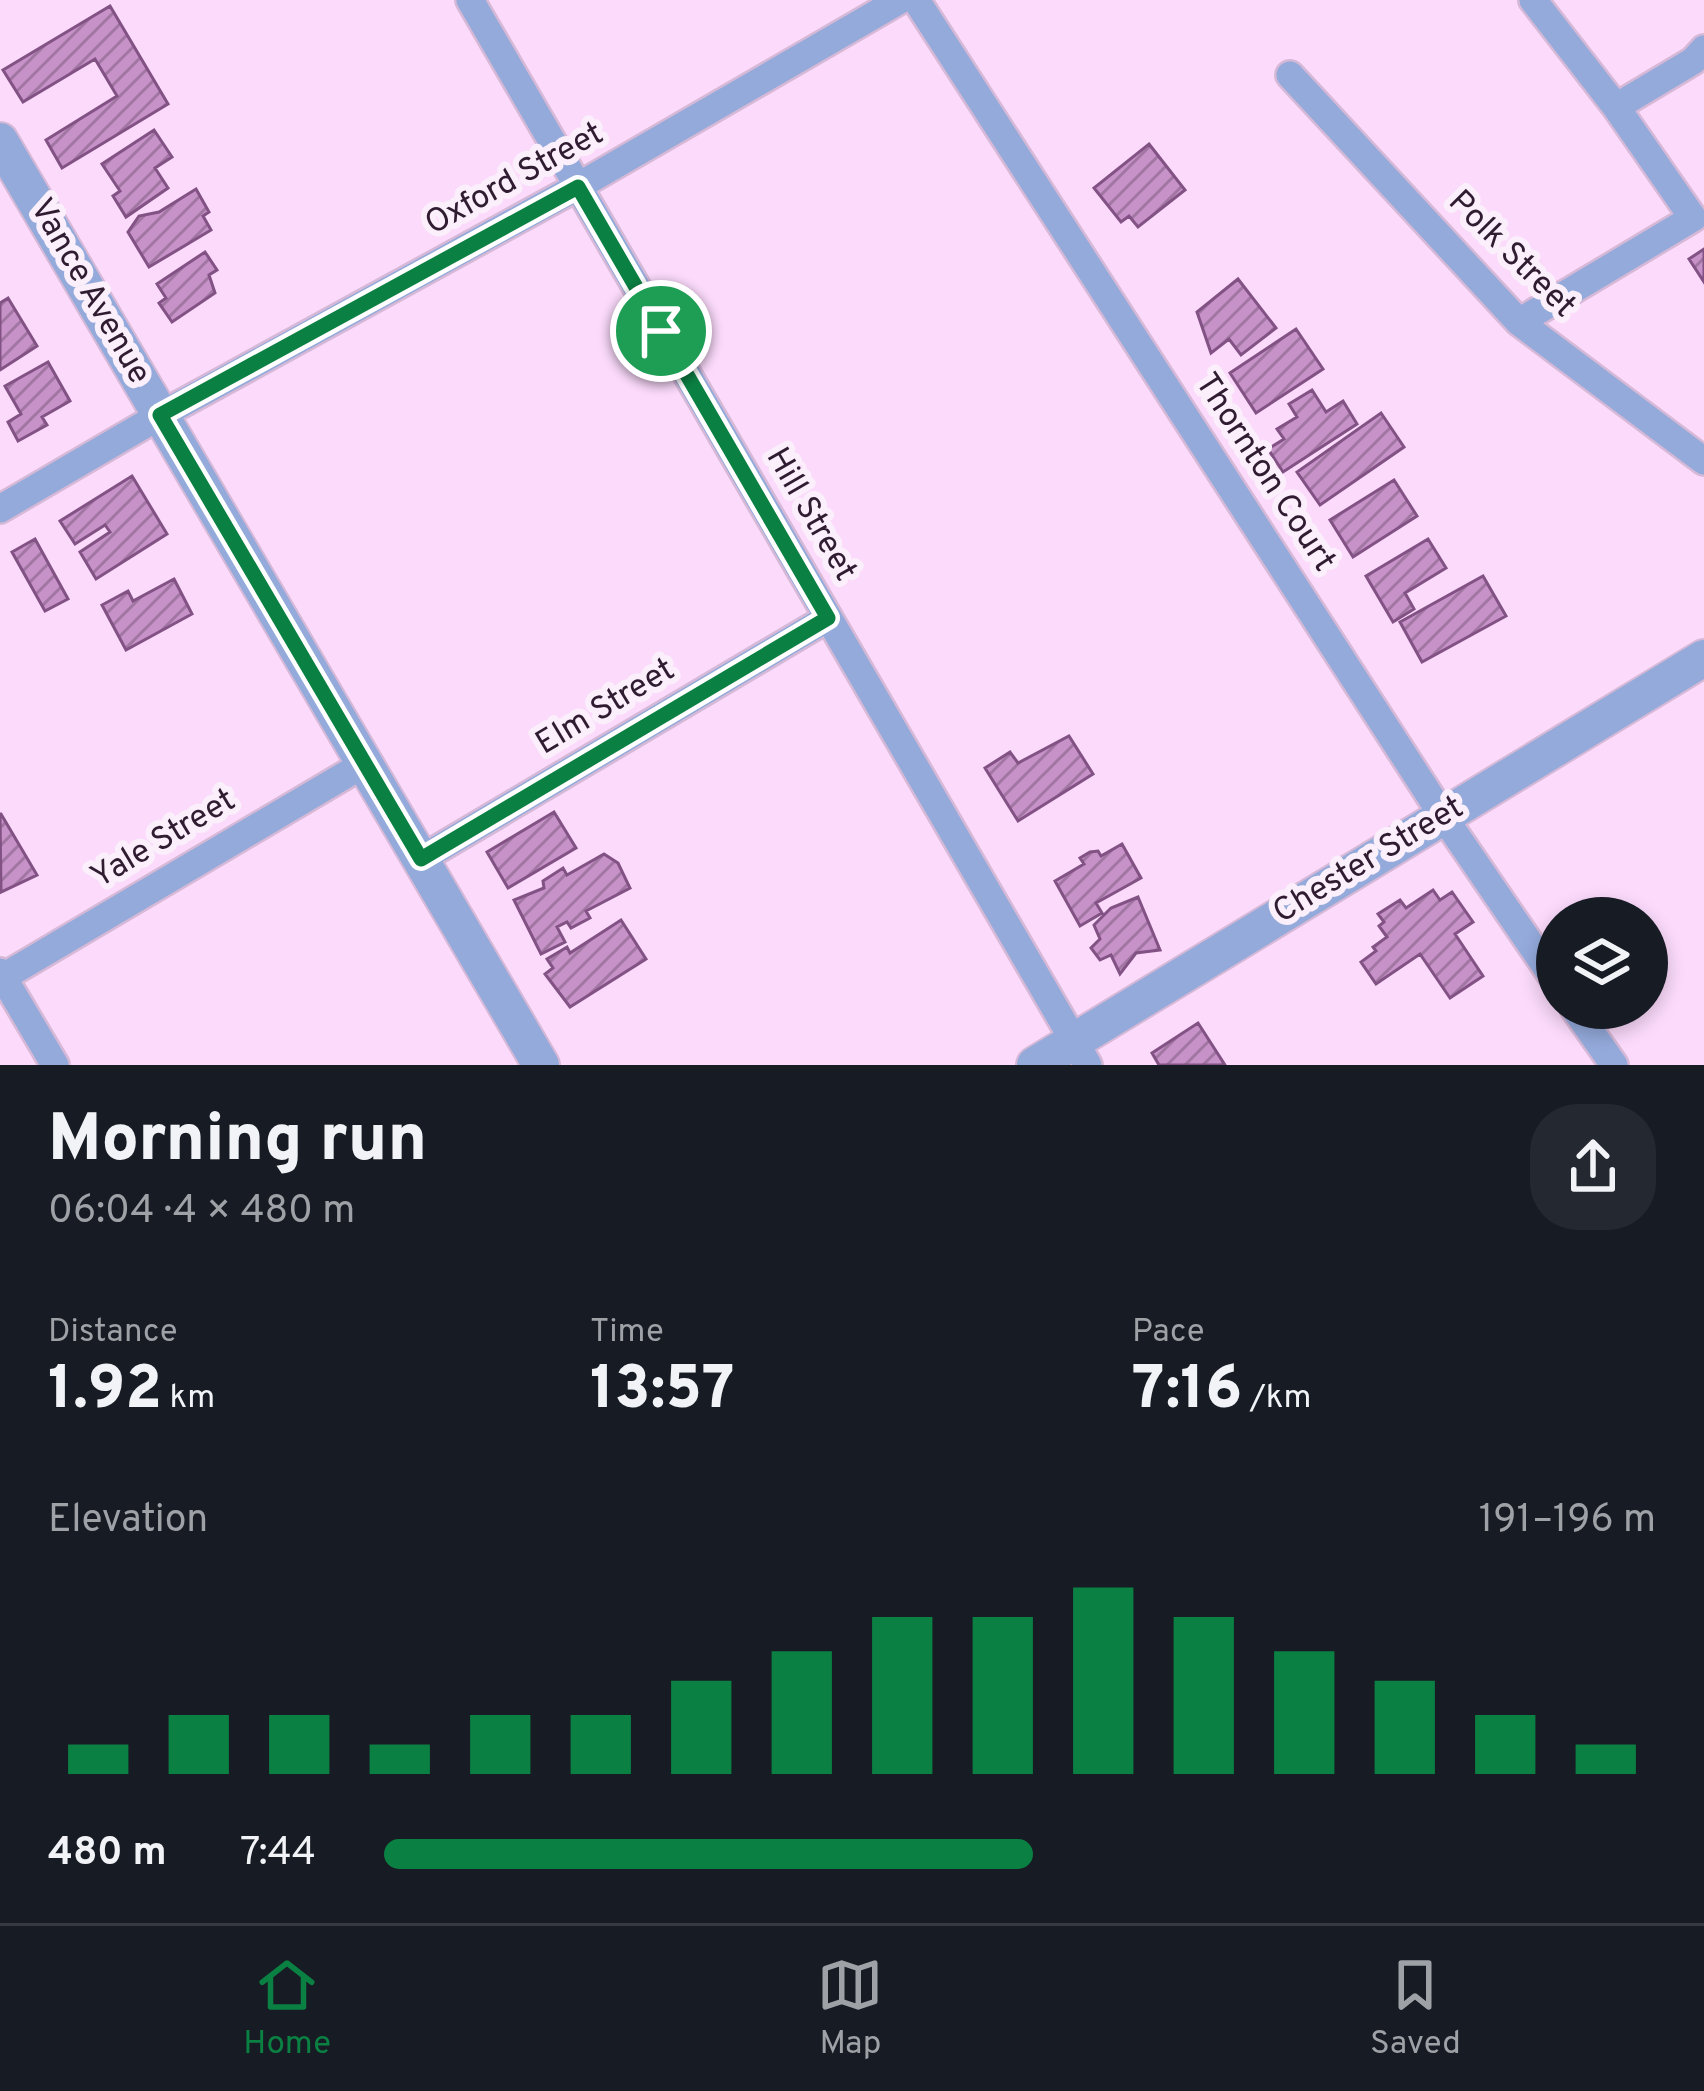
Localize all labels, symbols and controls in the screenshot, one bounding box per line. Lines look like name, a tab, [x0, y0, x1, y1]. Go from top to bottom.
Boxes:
street label: Oxford Street	[418, 114, 612, 246]
street label: Polk Street	[1438, 182, 1584, 328]
street label: Vance Avenue	[19, 192, 159, 392]
pin	[610, 280, 712, 382]
icon: arrive	[628, 298, 694, 364]
street label: Thornton Court	[1184, 366, 1344, 580]
street label: Hill Street	[755, 441, 865, 589]
street label: Elm Street	[529, 650, 683, 766]
street label: Yale Street	[84, 780, 244, 900]
street label: Chester Street	[1266, 788, 1472, 934]
map controls	[1536, 897, 1668, 1029]
button: layers	[1536, 897, 1668, 1029]
text: Morning run	[48, 1101, 427, 1184]
button: share	[1530, 1104, 1656, 1230]
text: 06:04 · 4 × 480 m	[48, 1188, 355, 1237]
text: Distance	[48, 1312, 178, 1354]
text: Time	[590, 1312, 664, 1354]
text: Pace	[1132, 1312, 1205, 1354]
text: 1.92	[48, 1354, 162, 1430]
text: 13:57	[590, 1354, 735, 1430]
text: 7:16	[1132, 1354, 1242, 1430]
text: km	[162, 1378, 215, 1420]
text: /km	[1242, 1378, 1311, 1420]
text: Elevation	[48, 1497, 208, 1546]
text: 191–196 m	[1479, 1497, 1656, 1546]
text: 480 m	[48, 1830, 167, 1879]
text: 7:44	[240, 1830, 316, 1879]
tab: Home	[243, 1952, 331, 2066]
tab: Map	[817, 1952, 883, 2066]
tab: Saved	[1370, 1952, 1461, 2066]

